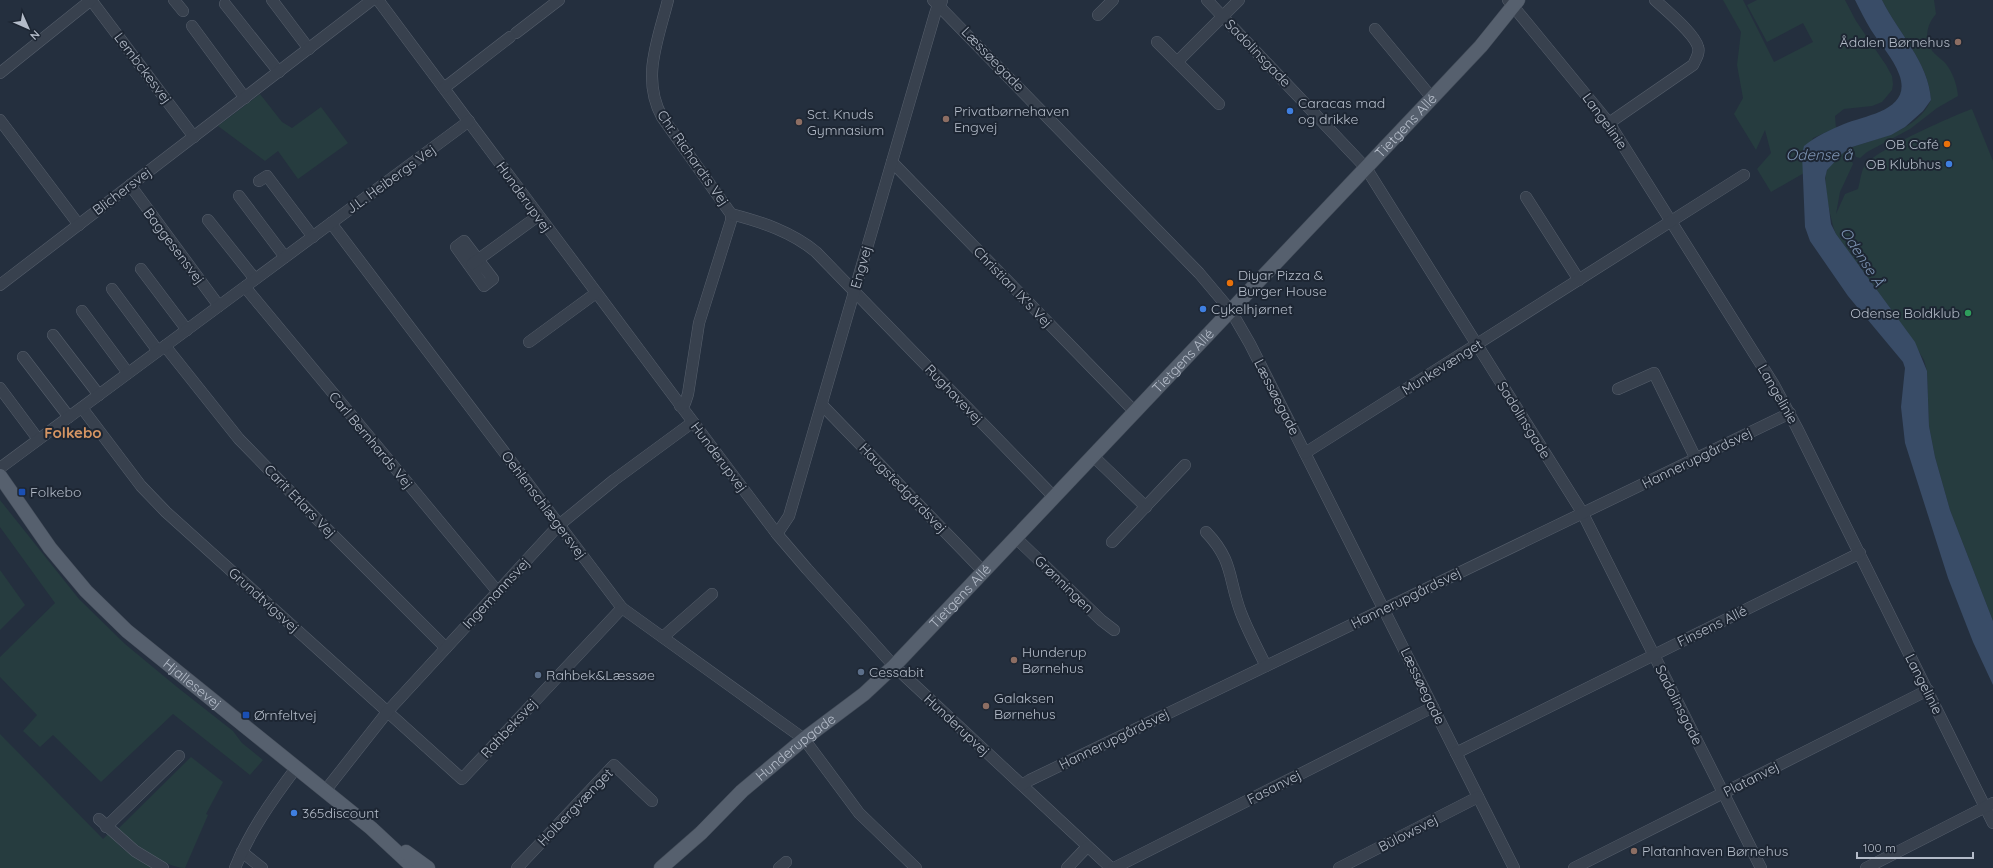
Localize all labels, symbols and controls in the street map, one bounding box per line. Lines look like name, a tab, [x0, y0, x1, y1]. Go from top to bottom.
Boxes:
north arrow	[8, 8, 48, 48]
street label: Sadolinsgade	[1221, 15, 1295, 91]
street label: Læssøegade	[958, 23, 1028, 95]
text: N	[27, 27, 43, 43]
street label: Lembckesvej	[110, 29, 176, 107]
place label: Ådalen Børnehus	[1840, 33, 1950, 51]
marker: Ådalen Børnehus	[1953, 37, 1963, 47]
street label: Langelinie	[1578, 89, 1632, 153]
street label: Tietgens Allé	[1371, 90, 1441, 162]
place label: Caracas mad og drikke	[1298, 94, 1385, 128]
place label: Privatbørnehaven Engvej	[954, 102, 1069, 136]
place label: Sct. Knuds Gymnasium	[807, 105, 884, 139]
marker: Caracas mad og drikke	[1285, 106, 1295, 116]
street label: Chr. Richardts Vej	[653, 107, 733, 209]
marker: Privatbørnehaven Engvej	[941, 114, 951, 124]
marker: Sct. Knuds Gymnasium	[794, 117, 804, 127]
place label: OB Café	[1885, 135, 1939, 153]
marker: OB Café	[1942, 139, 1952, 149]
street label: J.L. Heibergs Vej	[343, 140, 439, 218]
water label: Odense å	[1786, 145, 1853, 164]
place label: OB Klubhus	[1866, 155, 1941, 173]
street label: Hunderupvej	[492, 158, 556, 236]
marker: OB Klubhus	[1944, 159, 1954, 169]
street label: Blichersvej	[89, 163, 155, 219]
street label: Baggesensvej	[139, 204, 209, 288]
water label: Odense Å	[1836, 223, 1889, 290]
street label: Engvej	[846, 243, 876, 291]
street label: Christian IX's Vej	[970, 243, 1056, 331]
place label: Diyar Pizza & Burger House	[1238, 266, 1327, 300]
marker: Diyar Pizza & Burger House	[1225, 278, 1235, 288]
place label: Cykelhjørnet	[1211, 300, 1293, 318]
marker: Cykelhjørnet	[1198, 304, 1208, 314]
place label: Odense Boldklub	[1850, 304, 1960, 322]
marker: Odense Boldklub	[1963, 308, 1973, 318]
street label: Tietgens Allé	[1148, 325, 1218, 397]
street label: Munkevænget	[1398, 335, 1486, 399]
street label: Læssøegade	[1250, 356, 1304, 438]
street label: Rughavevej	[921, 360, 987, 428]
street label: Langelinie	[1754, 361, 1802, 427]
street label: Sadolinsgade	[1493, 378, 1555, 462]
street label: Carl Bernhards Vej	[325, 388, 417, 492]
street label: Hunderupvej	[687, 418, 751, 496]
district label: Folkebo	[44, 423, 102, 442]
street label: Hannerupgårdsvej	[1639, 423, 1755, 493]
street label: Haugstedgårdsvej	[855, 439, 951, 537]
street label: Oehlenschlægersvej	[497, 447, 591, 563]
street label: Carit Etlars Vej	[260, 460, 340, 542]
place label: Folkebo	[30, 483, 81, 501]
marker: Folkebo	[17, 487, 27, 497]
street label: Grønningen	[1031, 551, 1097, 617]
street label: Ingemannsvej	[458, 554, 534, 632]
street label: Tietgens Allé	[925, 560, 995, 632]
street label: Hannerupgårdsvej	[1348, 563, 1464, 633]
street label: Grundtvigsvej	[225, 564, 303, 636]
street label: Finsens Allé	[1674, 601, 1750, 651]
place label: Hunderup Børnehus	[1022, 643, 1086, 677]
street label: Læssøegade	[1397, 645, 1449, 727]
street label: Langelinie	[1901, 651, 1947, 717]
street label: Hjallesevej	[159, 655, 225, 713]
marker: Hunderup Børnehus	[1009, 655, 1019, 665]
street label: Sadolinsgade	[1651, 662, 1707, 748]
place label: Cessabit	[869, 663, 924, 681]
place label: Rahbek&Læssøe	[546, 666, 655, 684]
marker: Cessabit	[856, 667, 866, 677]
marker: Rahbek&Læssøe	[533, 670, 543, 680]
place label: Galaksen Børnehus	[994, 689, 1055, 723]
street label: Hunderupvej	[920, 690, 994, 760]
street label: Rahbeksvej	[477, 694, 541, 762]
marker: Galaksen Børnehus	[981, 701, 991, 711]
street label: Hannerupgårdsvej	[1056, 704, 1172, 774]
place label: Ørnfeltvej	[254, 706, 317, 724]
street label: Hunderupgade	[752, 709, 839, 785]
marker: Ørnfeltvej	[241, 710, 251, 720]
street label: Platanvej	[1720, 757, 1782, 801]
street label: Holbergvænget	[533, 764, 617, 850]
street label: Fasanvej	[1244, 766, 1304, 808]
place label: 365discount	[302, 804, 379, 822]
marker: 365discount	[289, 808, 299, 818]
street label: Bülowsvej	[1375, 810, 1441, 856]
scale bar	[1857, 834, 1973, 860]
text: 100 m	[1863, 840, 1896, 855]
place label: Platanhaven Børnehus	[1642, 842, 1788, 860]
marker: Platanhaven Børnehus	[1629, 846, 1639, 856]

